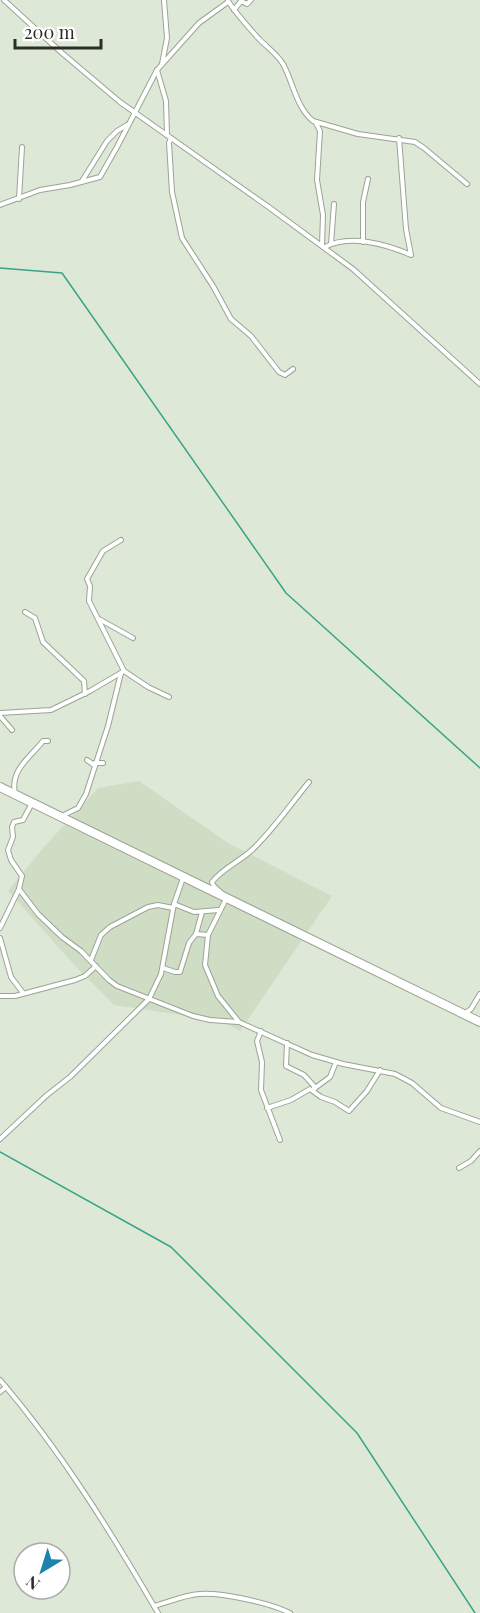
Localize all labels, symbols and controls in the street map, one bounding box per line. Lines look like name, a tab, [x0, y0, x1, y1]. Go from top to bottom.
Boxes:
scale bar	[15, 12, 100, 50]
text: 200 m	[24, 20, 75, 44]
north arrow	[12, 1541, 72, 1601]
text: N	[21, 1571, 43, 1595]

